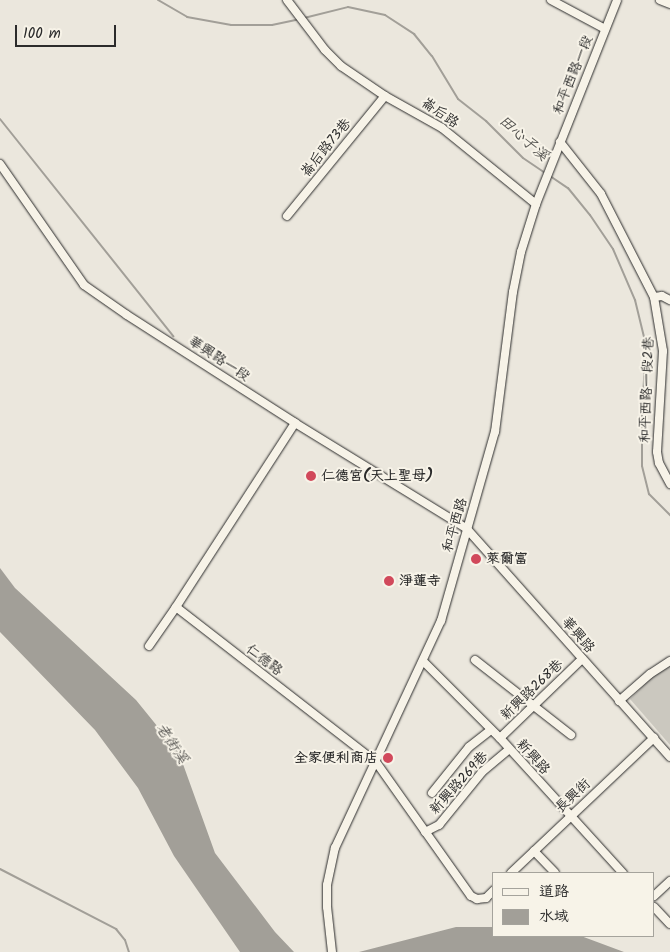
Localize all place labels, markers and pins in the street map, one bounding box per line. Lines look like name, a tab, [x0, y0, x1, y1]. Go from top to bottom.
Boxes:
place label: 仁德宮(天上聖母)	[321, 468, 433, 484]
marker: 仁德宮(天上聖母)	[305, 470, 317, 482]
place label: 萊爾富	[486, 551, 528, 567]
marker: 萊爾富	[470, 553, 482, 565]
place label: 淨蓮寺	[399, 573, 441, 589]
marker: 淨蓮寺	[383, 575, 395, 587]
place label: 全家便利商店	[294, 750, 378, 766]
marker: 全家便利商店	[382, 752, 394, 764]

